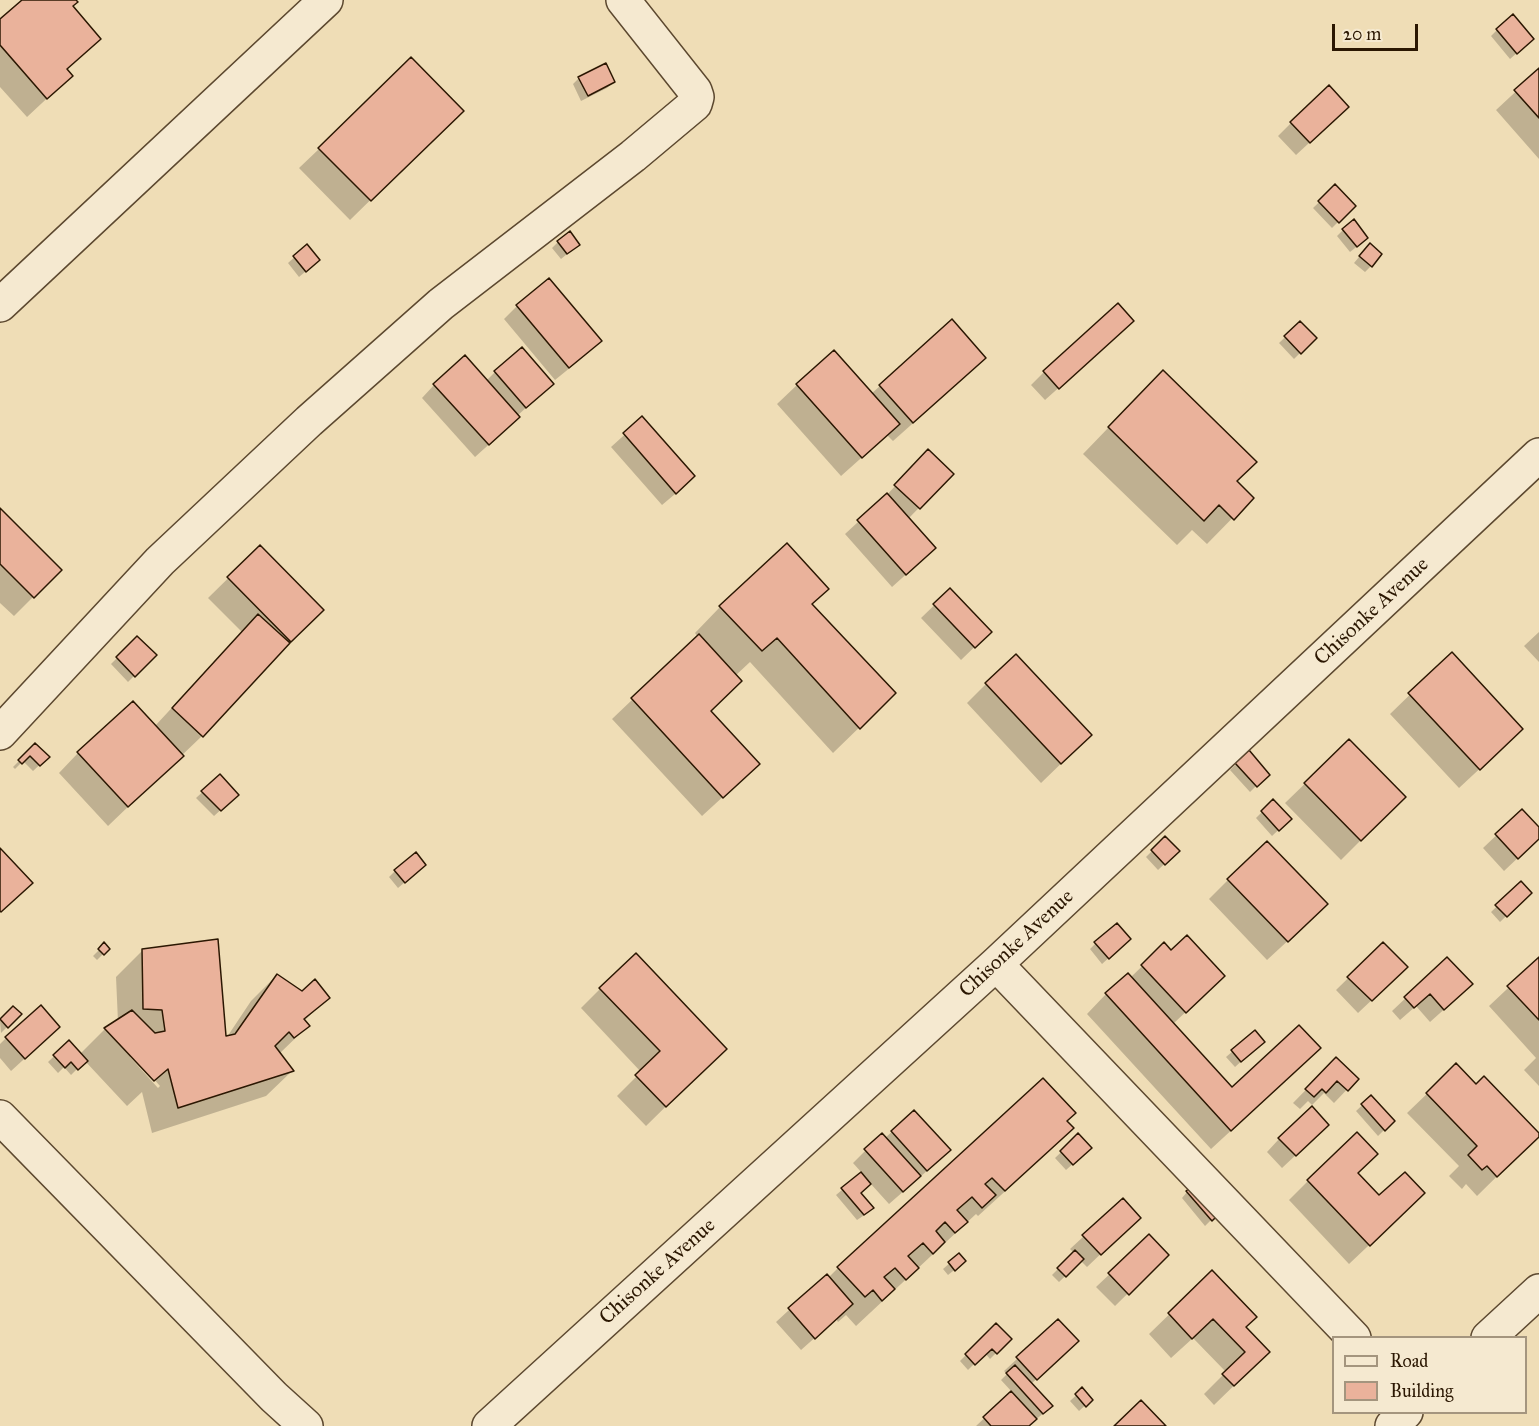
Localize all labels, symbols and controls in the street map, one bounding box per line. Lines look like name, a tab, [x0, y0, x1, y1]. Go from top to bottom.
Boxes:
scale bar	[1335, 12, 1420, 50]
text: 20 m	[1343, 23, 1381, 45]
street label: Chisonke Avenue	[1309, 553, 1435, 671]
street label: Chisonke Avenue	[954, 885, 1080, 1003]
street label: Chisonke Avenue	[595, 1213, 721, 1331]
legend	[1332, 1336, 1527, 1414]
text: Road	[1390, 1350, 1428, 1372]
text: Building	[1390, 1380, 1453, 1402]

